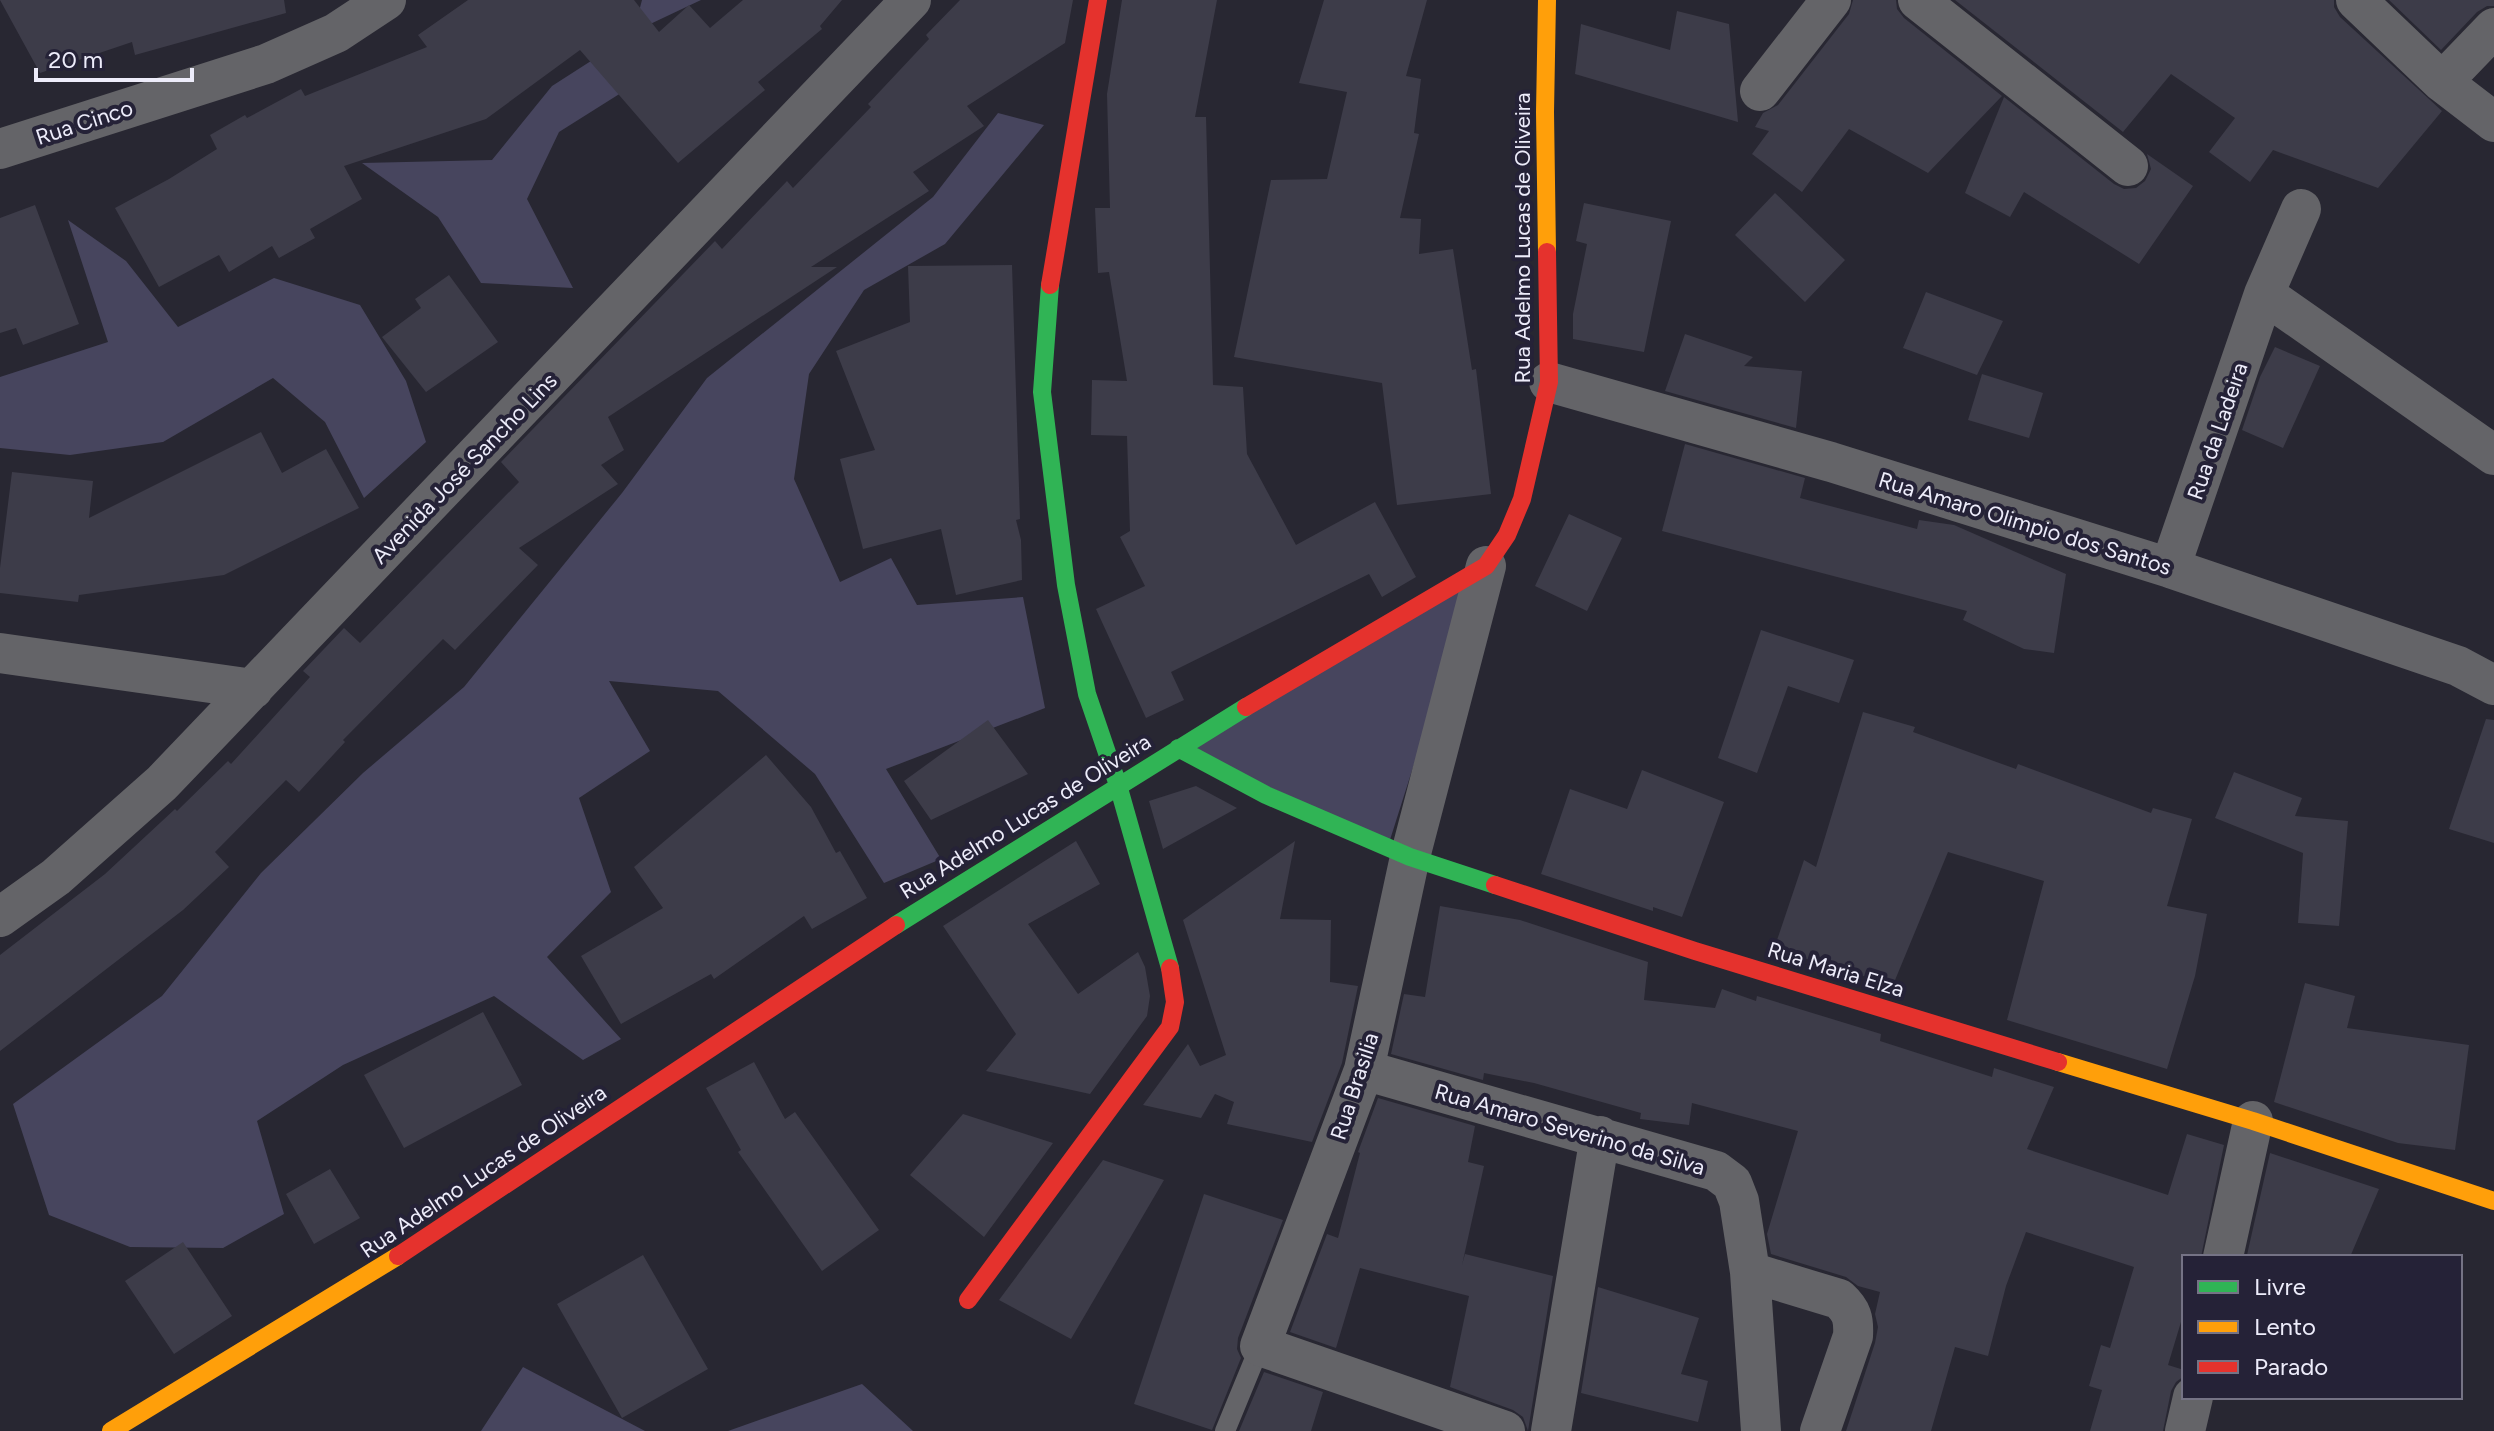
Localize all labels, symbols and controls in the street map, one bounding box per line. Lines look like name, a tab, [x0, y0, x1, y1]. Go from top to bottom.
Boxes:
scale bar	[36, 32, 192, 82]
text: 20 m	[48, 45, 103, 74]
street label: Rua Adelmo Lucas de Oliveira	[1509, 93, 1536, 383]
street label: Rua Cinco	[32, 94, 136, 151]
street label: Rua da Ladeira	[2181, 359, 2254, 503]
street label: Avenida José Sancho Lins	[366, 367, 563, 569]
street label: Rua Amaro Olimpio dos Santos	[1875, 466, 2175, 581]
street label: Rua Adelmo Lucas de Oliveira	[895, 728, 1156, 905]
street label: Rua Maria Elza	[1764, 936, 1908, 1003]
street label: Rua Brasilia	[1324, 1029, 1385, 1143]
street label: Rua Amaro Severino da Silva	[1432, 1078, 1708, 1181]
street label: Rua Adelmo Lucas de Oliveira	[355, 1079, 611, 1264]
legend	[2182, 1255, 2462, 1399]
text: Livre	[2254, 1272, 2306, 1301]
text: Lento	[2254, 1312, 2316, 1341]
text: Parado	[2254, 1352, 2328, 1381]

